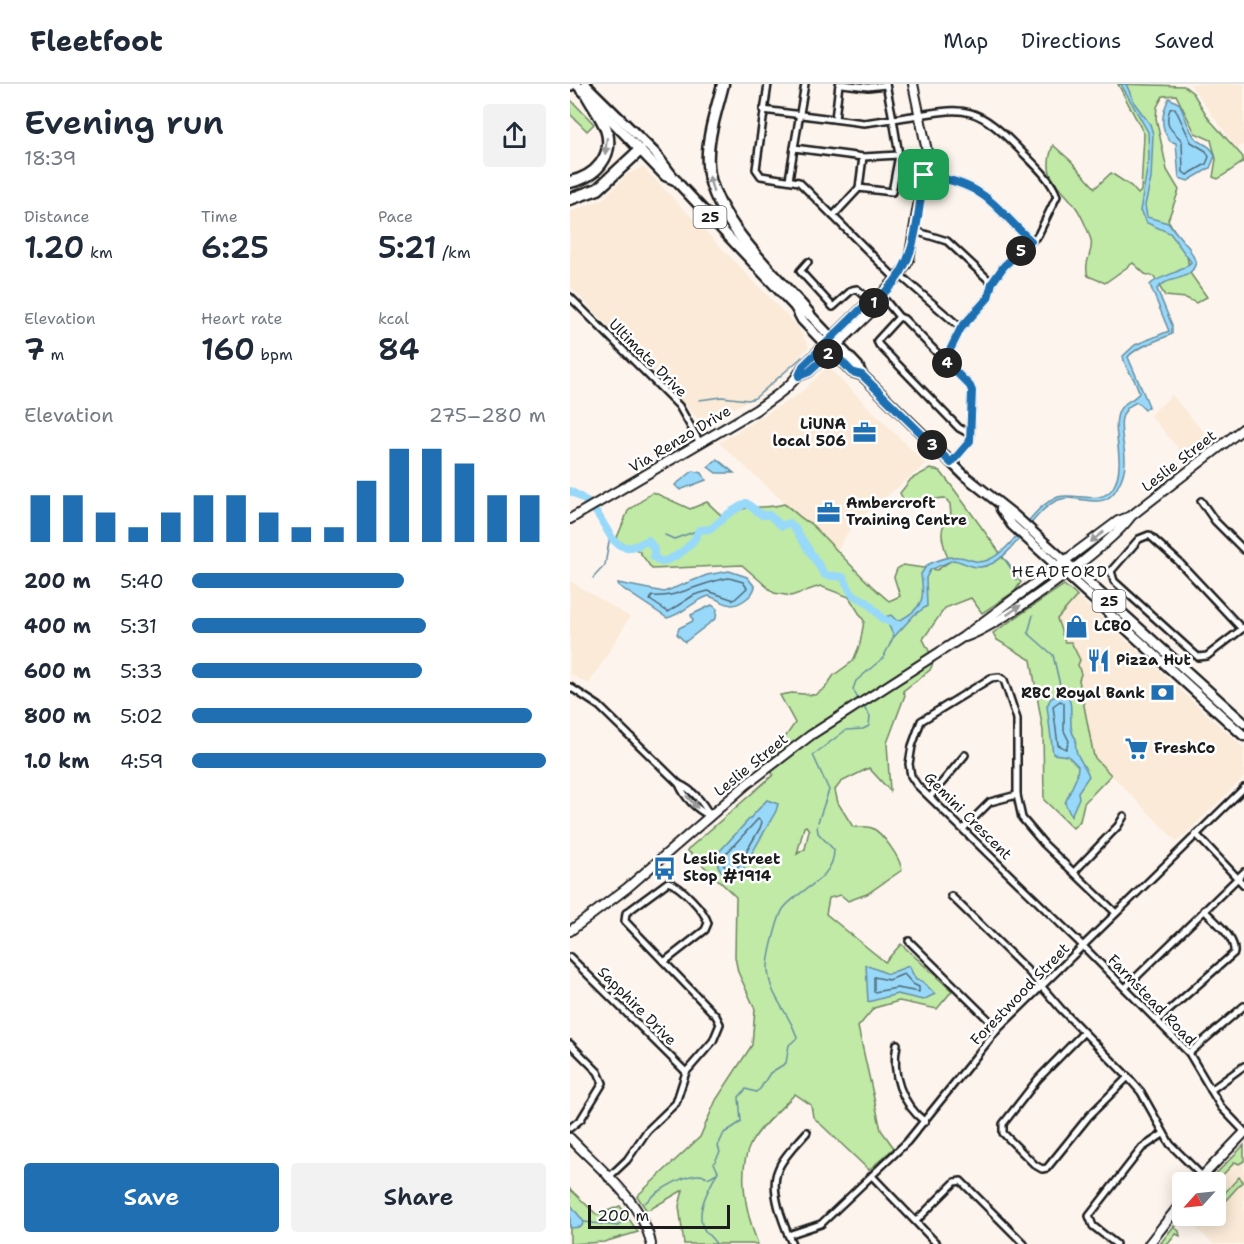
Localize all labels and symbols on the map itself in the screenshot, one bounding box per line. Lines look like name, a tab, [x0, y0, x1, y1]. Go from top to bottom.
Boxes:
one-way arrow	[601, 137, 611, 156]
pin	[898, 149, 949, 200]
one-way arrow	[706, 175, 716, 193]
road number: 25	[694, 206, 726, 228]
pin: 5	[1006, 236, 1036, 266]
pin: 1	[859, 288, 889, 318]
street label: Ultimate Drive	[604, 314, 692, 402]
pin: 2	[813, 339, 843, 369]
pin: 4	[932, 348, 962, 378]
street label: Via Renzo Drive	[625, 401, 735, 477]
place label: LiUNA local 506	[773, 414, 846, 451]
office icon: LiUNA local 506	[851, 420, 877, 446]
street label: Leslie Street	[1138, 426, 1220, 496]
pin: 3	[917, 430, 947, 460]
place label: Ambercroft Training Centre	[846, 493, 967, 530]
office icon: Ambercroft Training Centre	[815, 499, 841, 525]
one-way arrow	[1090, 531, 1106, 543]
district label: HEADFORD	[1011, 561, 1109, 582]
road number: 25	[1092, 590, 1126, 612]
one-way arrow	[1006, 604, 1022, 616]
shop icon: LCBO	[1063, 613, 1089, 639]
place label: LCBO	[1094, 616, 1131, 636]
restaurant icon: Pizza Hut	[1085, 647, 1111, 673]
place label: Pizza Hut	[1116, 650, 1191, 670]
bank icon: RBC Royal Bank	[1150, 680, 1176, 706]
place label: RBC Royal Bank	[1021, 683, 1145, 703]
street label: Leslie Street	[710, 729, 792, 801]
supermarket icon: FreshCo	[1123, 735, 1149, 761]
place label: FreshCo	[1154, 738, 1216, 758]
street label: Gemini Crescent	[920, 768, 1016, 864]
one-way arrow	[684, 795, 698, 809]
place label: Leslie Street Stop #1914	[683, 849, 780, 886]
bus stop icon: Leslie Street Stop #1914	[652, 855, 678, 881]
street label: Forestwood Street	[966, 939, 1074, 1049]
street label: Farmstead Road	[1103, 950, 1201, 1050]
street label: Sapphire Drive	[593, 962, 681, 1050]
north arrow	[1172, 1172, 1226, 1226]
scale bar	[588, 1202, 730, 1230]

